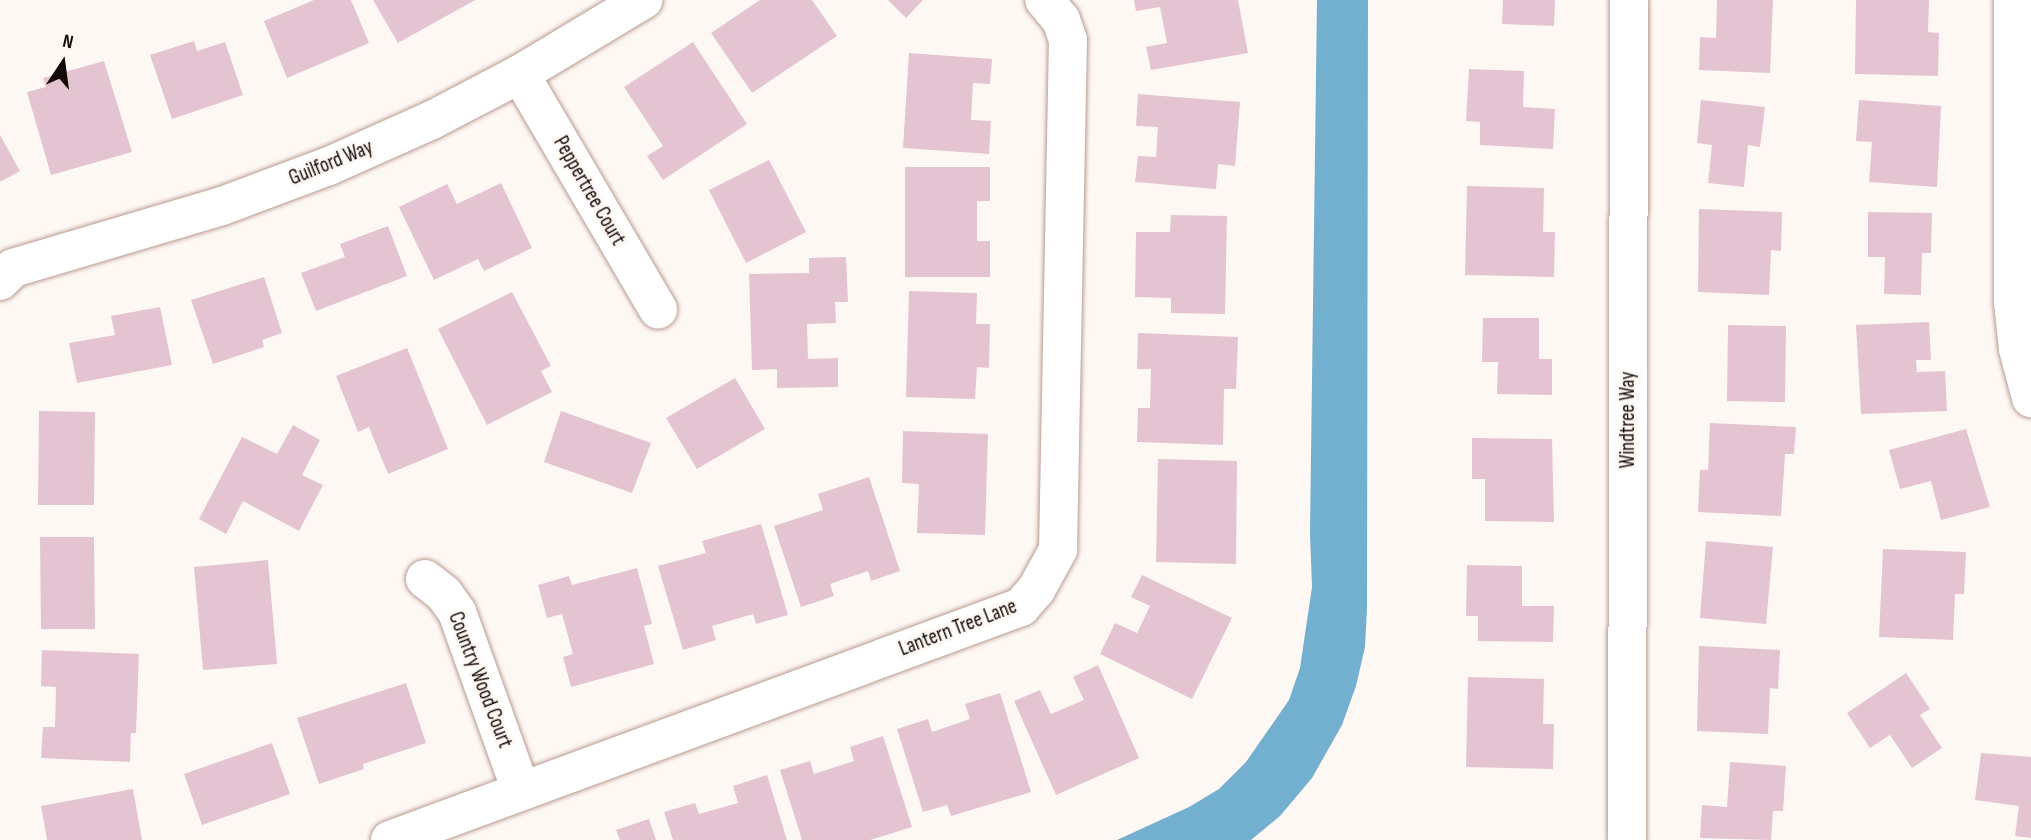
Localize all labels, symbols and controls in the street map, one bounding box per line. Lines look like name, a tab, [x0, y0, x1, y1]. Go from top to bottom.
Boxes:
north arrow	[28, 28, 98, 98]
text: N	[60, 30, 75, 54]
street label: Peppertree Court	[548, 132, 630, 250]
street label: Guilford Way	[285, 135, 377, 191]
street label: Windtree Way	[1615, 372, 1641, 468]
street label: Lantern Tree Lane	[896, 594, 1020, 662]
street label: Country Wood Court	[442, 608, 518, 752]

